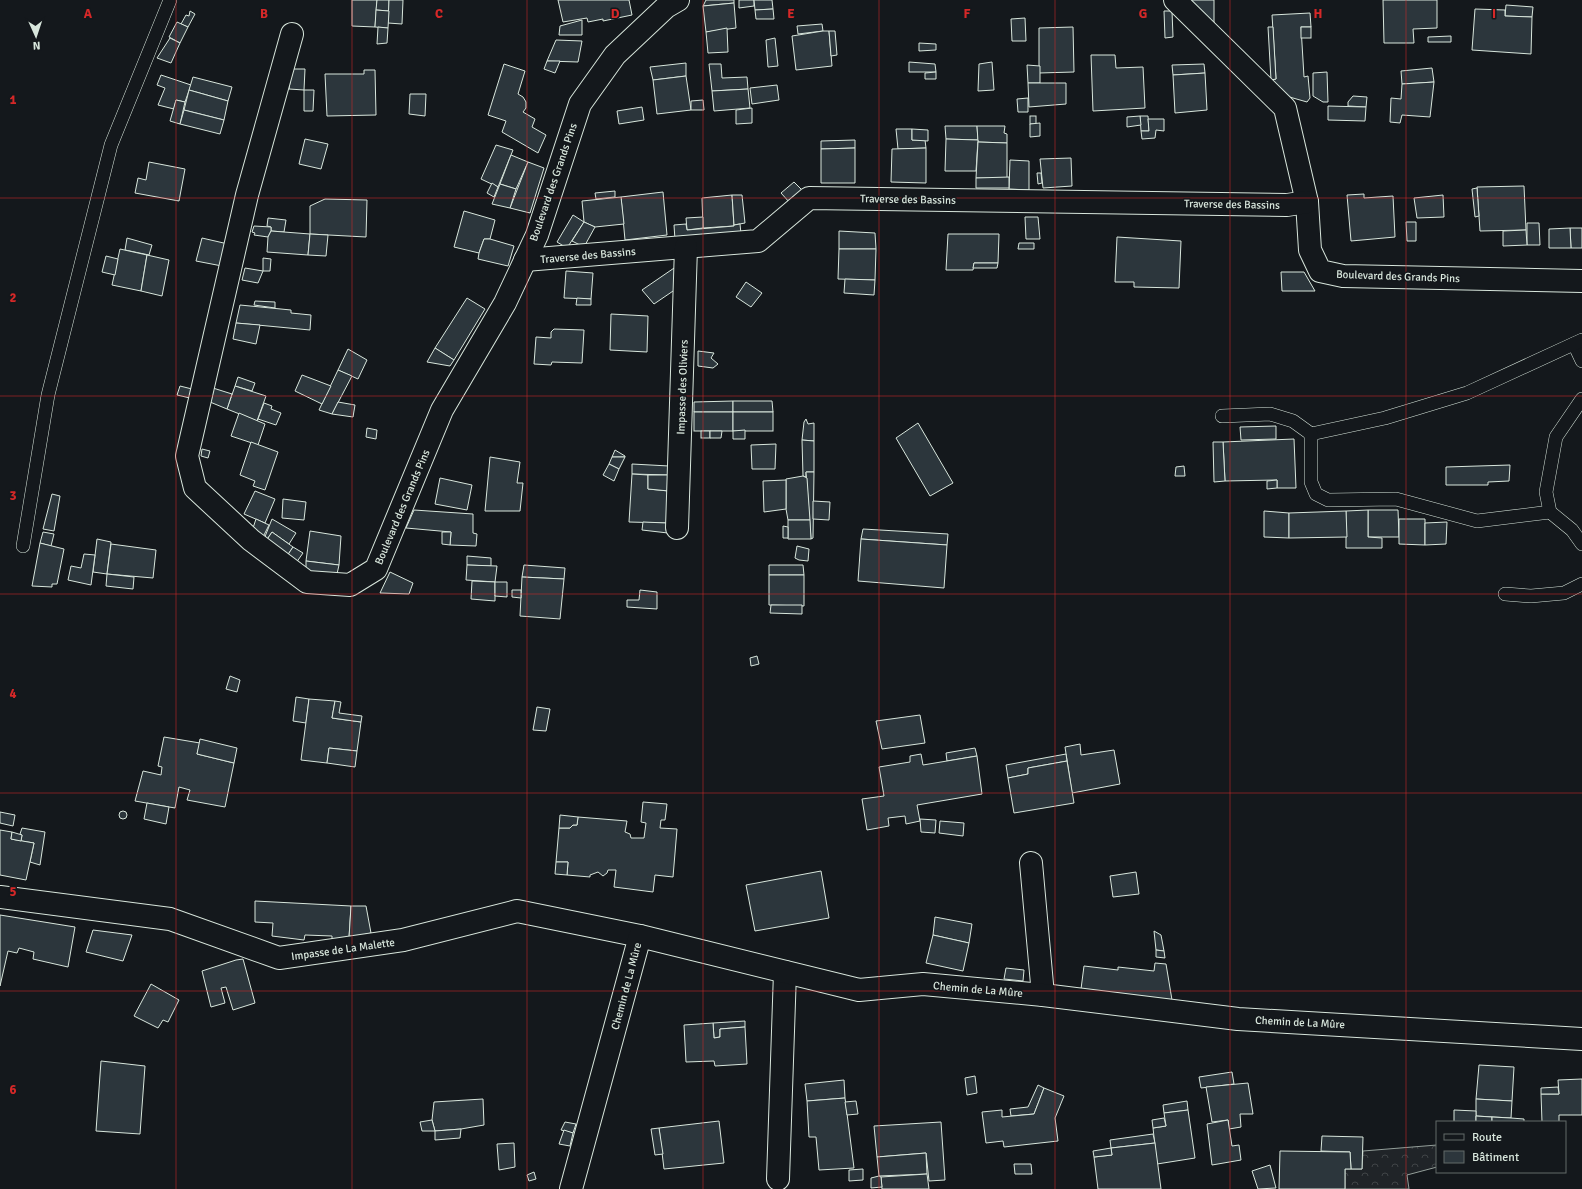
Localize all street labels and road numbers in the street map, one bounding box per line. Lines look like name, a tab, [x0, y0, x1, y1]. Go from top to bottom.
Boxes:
street label: Boulevard des Grands Pins	[527, 121, 580, 243]
street label: Traverse des Bassins	[860, 192, 956, 207]
street label: Traverse des Bassins	[1184, 197, 1280, 212]
street label: Traverse des Bassins	[540, 245, 636, 266]
street label: Boulevard des Grands Pins	[1336, 268, 1460, 285]
street label: Impasse des Oliviers	[674, 339, 691, 435]
street label: Boulevard des Grands Pins	[372, 447, 433, 567]
street label: Impasse de La Malette	[290, 936, 396, 963]
street label: Chemin de La Mûre	[609, 941, 644, 1031]
street label: Chemin de La Mûre	[933, 979, 1023, 1000]
street label: Chemin de La Mûre	[1255, 1014, 1345, 1031]

